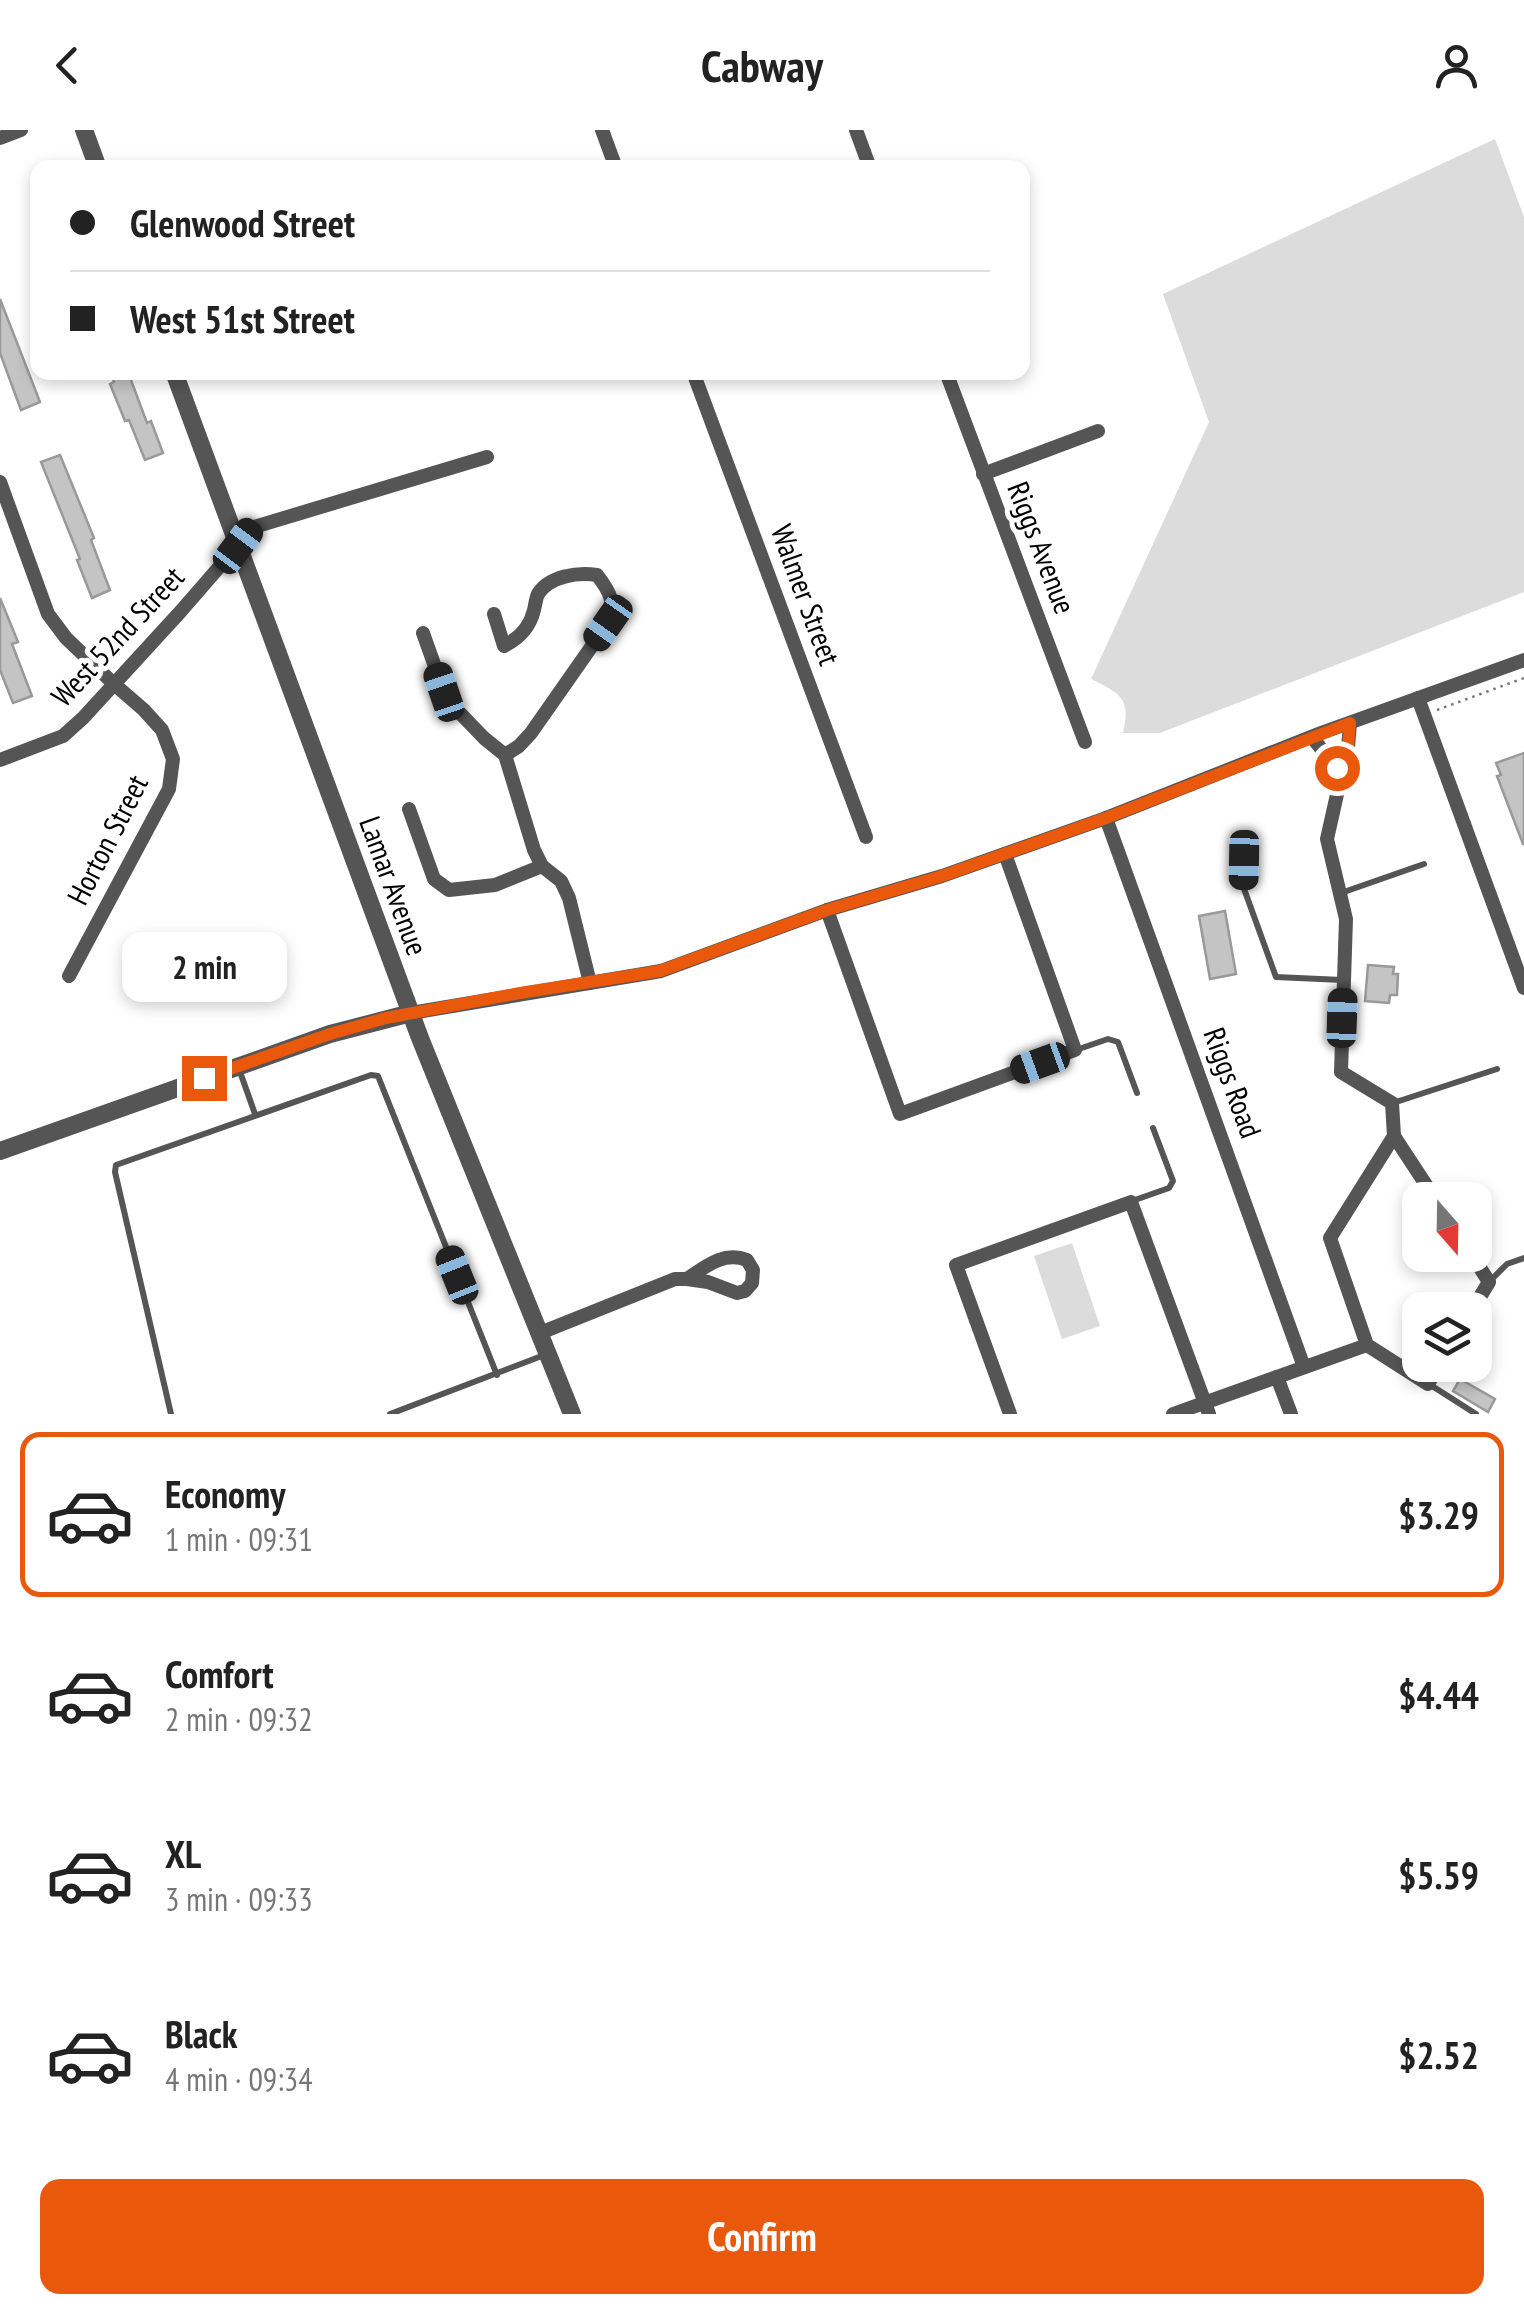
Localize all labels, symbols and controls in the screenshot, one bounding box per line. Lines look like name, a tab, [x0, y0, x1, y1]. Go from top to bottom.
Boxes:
text: Cabway	[701, 36, 823, 94]
icon: back	[40, 38, 95, 93]
icon: person	[1429, 38, 1484, 93]
text: Glenwood Street	[130, 198, 355, 247]
text: West 51st Street	[130, 294, 355, 343]
street label: Riggs Avenue	[999, 476, 1085, 619]
car	[208, 513, 268, 579]
street label: Walmer Street	[763, 519, 850, 671]
street label: West 52nd Street	[42, 557, 192, 714]
car	[579, 590, 637, 656]
car	[420, 659, 468, 725]
route start	[1315, 746, 1360, 791]
street label: Horton Street	[57, 767, 156, 911]
street label: Lamar Avenue	[351, 811, 438, 960]
car	[1228, 830, 1260, 890]
callout: 2 min	[121, 933, 286, 1003]
text: 2 min	[172, 946, 237, 988]
car	[1326, 987, 1358, 1049]
street label: Riggs Road	[1196, 1022, 1271, 1143]
car	[1007, 1039, 1073, 1087]
route end	[182, 1056, 227, 1101]
north arrow	[1402, 1182, 1492, 1272]
map controls	[1402, 1182, 1492, 1382]
car	[432, 1242, 482, 1308]
button: layers	[1402, 1292, 1492, 1382]
text: Economy	[165, 1469, 285, 1518]
icon: car	[45, 1470, 135, 1560]
text: $3.29	[1398, 1490, 1479, 1539]
text: 1 min · 09:31	[165, 1518, 313, 1560]
text: Comfort	[165, 1649, 274, 1698]
icon: car	[45, 1650, 135, 1740]
text: $4.44	[1398, 1670, 1479, 1719]
text: 2 min · 09:32	[165, 1698, 313, 1740]
text: XL	[165, 1829, 201, 1878]
icon: car	[45, 1830, 135, 1920]
text: $5.59	[1398, 1850, 1479, 1899]
text: 3 min · 09:33	[165, 1878, 313, 1920]
text: Black	[165, 2009, 238, 2058]
icon: car	[45, 2010, 135, 2100]
text: $2.52	[1398, 2030, 1479, 2079]
text: 4 min · 09:34	[165, 2058, 313, 2100]
button: Confirm	[40, 2179, 1484, 2294]

